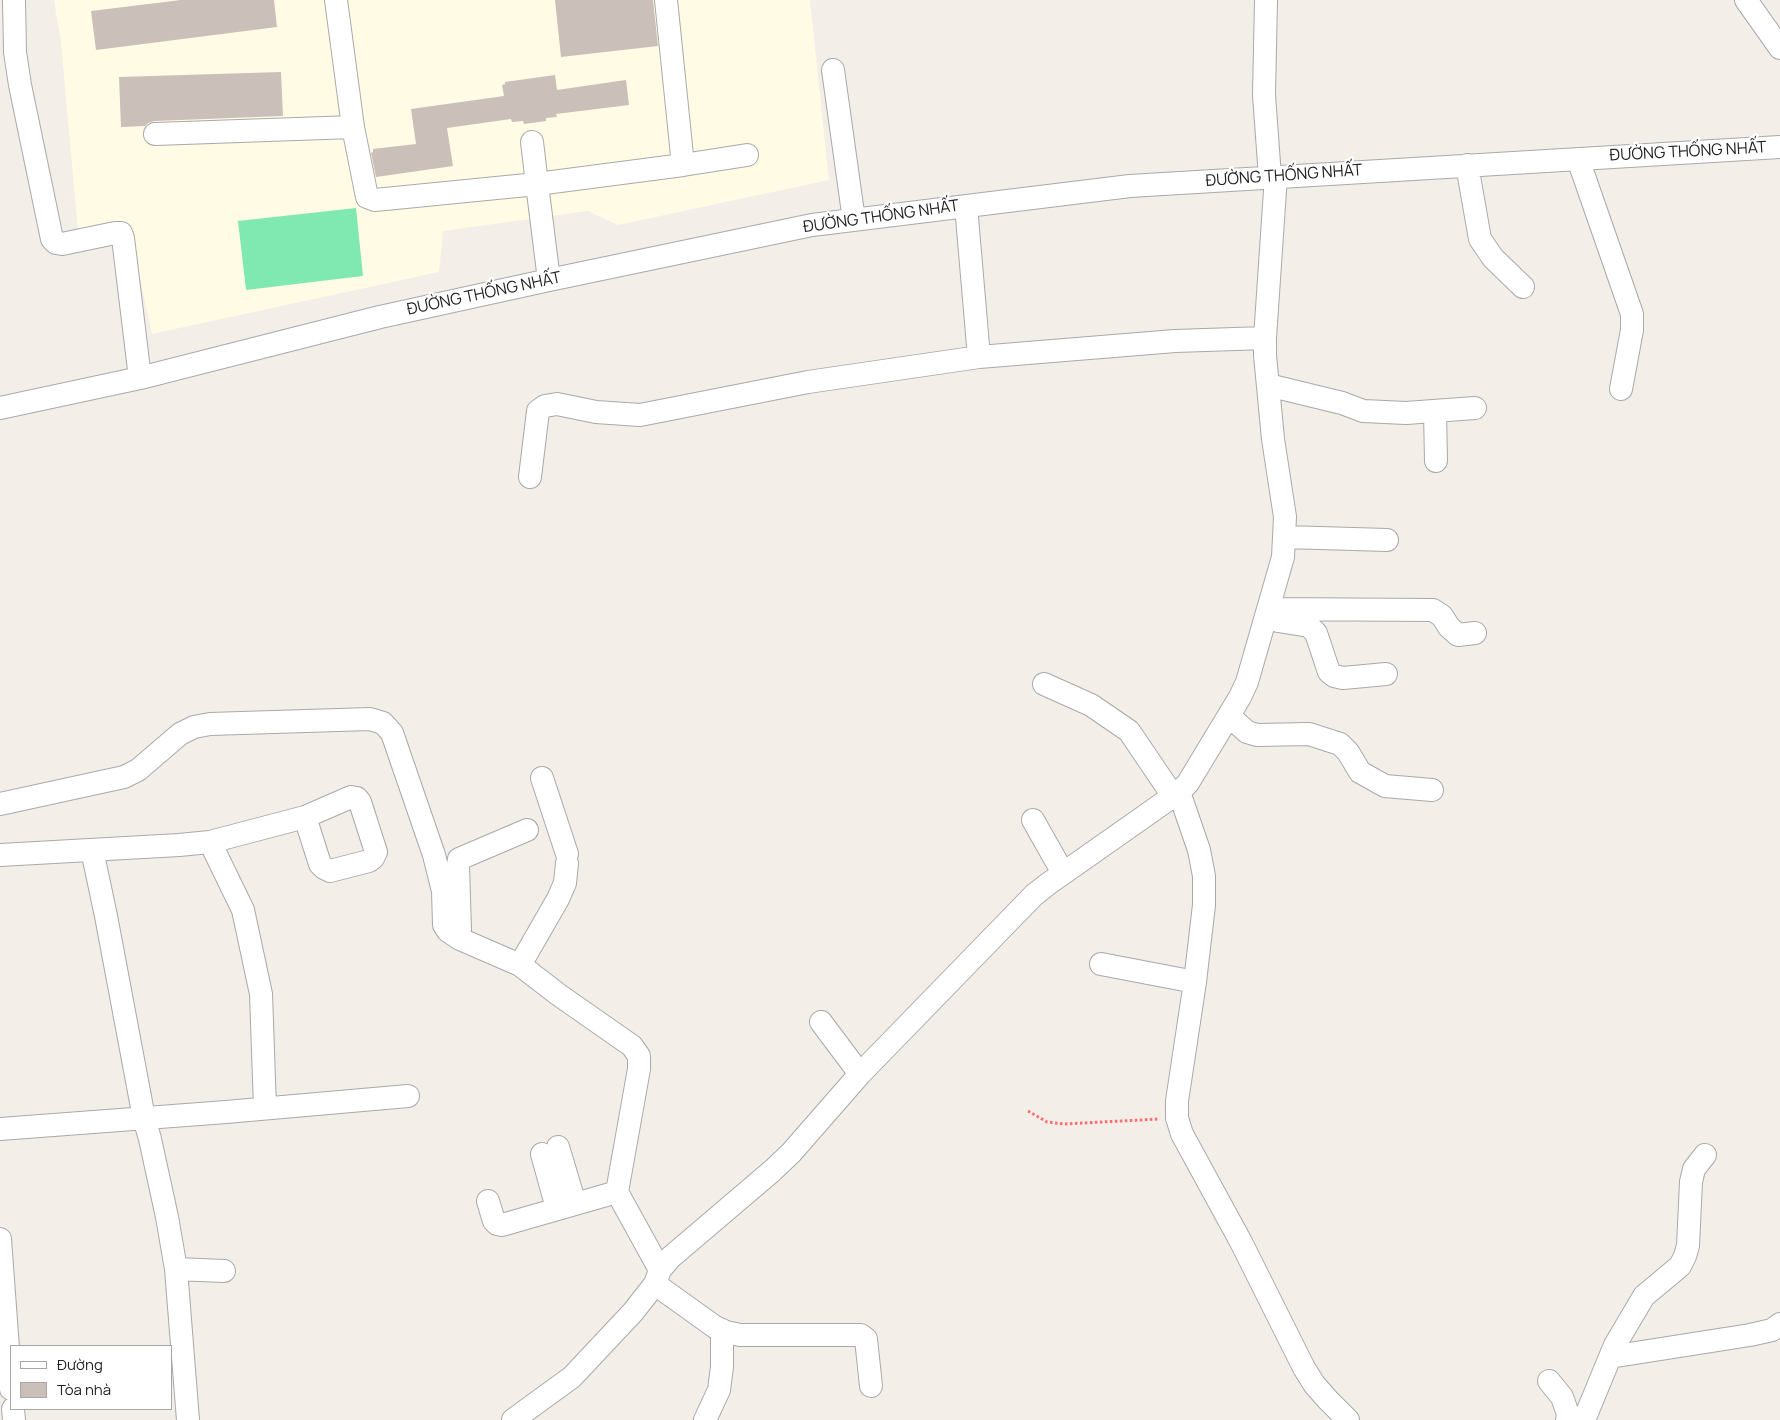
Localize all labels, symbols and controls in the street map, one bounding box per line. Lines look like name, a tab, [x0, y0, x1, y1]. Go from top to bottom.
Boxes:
street label: ĐƯỜNG THỐNG NHẤT	[1609, 138, 1767, 166]
street label: ĐƯỜNG THỐNG NHẤT	[1205, 161, 1363, 191]
street label: ĐƯỜNG THỐNG NHẤT	[802, 197, 960, 237]
street label: ĐƯỜNG THỐNG NHẤT	[405, 268, 563, 320]
legend	[10, 1345, 172, 1410]
text: Đường	[57, 1354, 103, 1375]
text: Tòa nhà	[57, 1379, 111, 1400]

